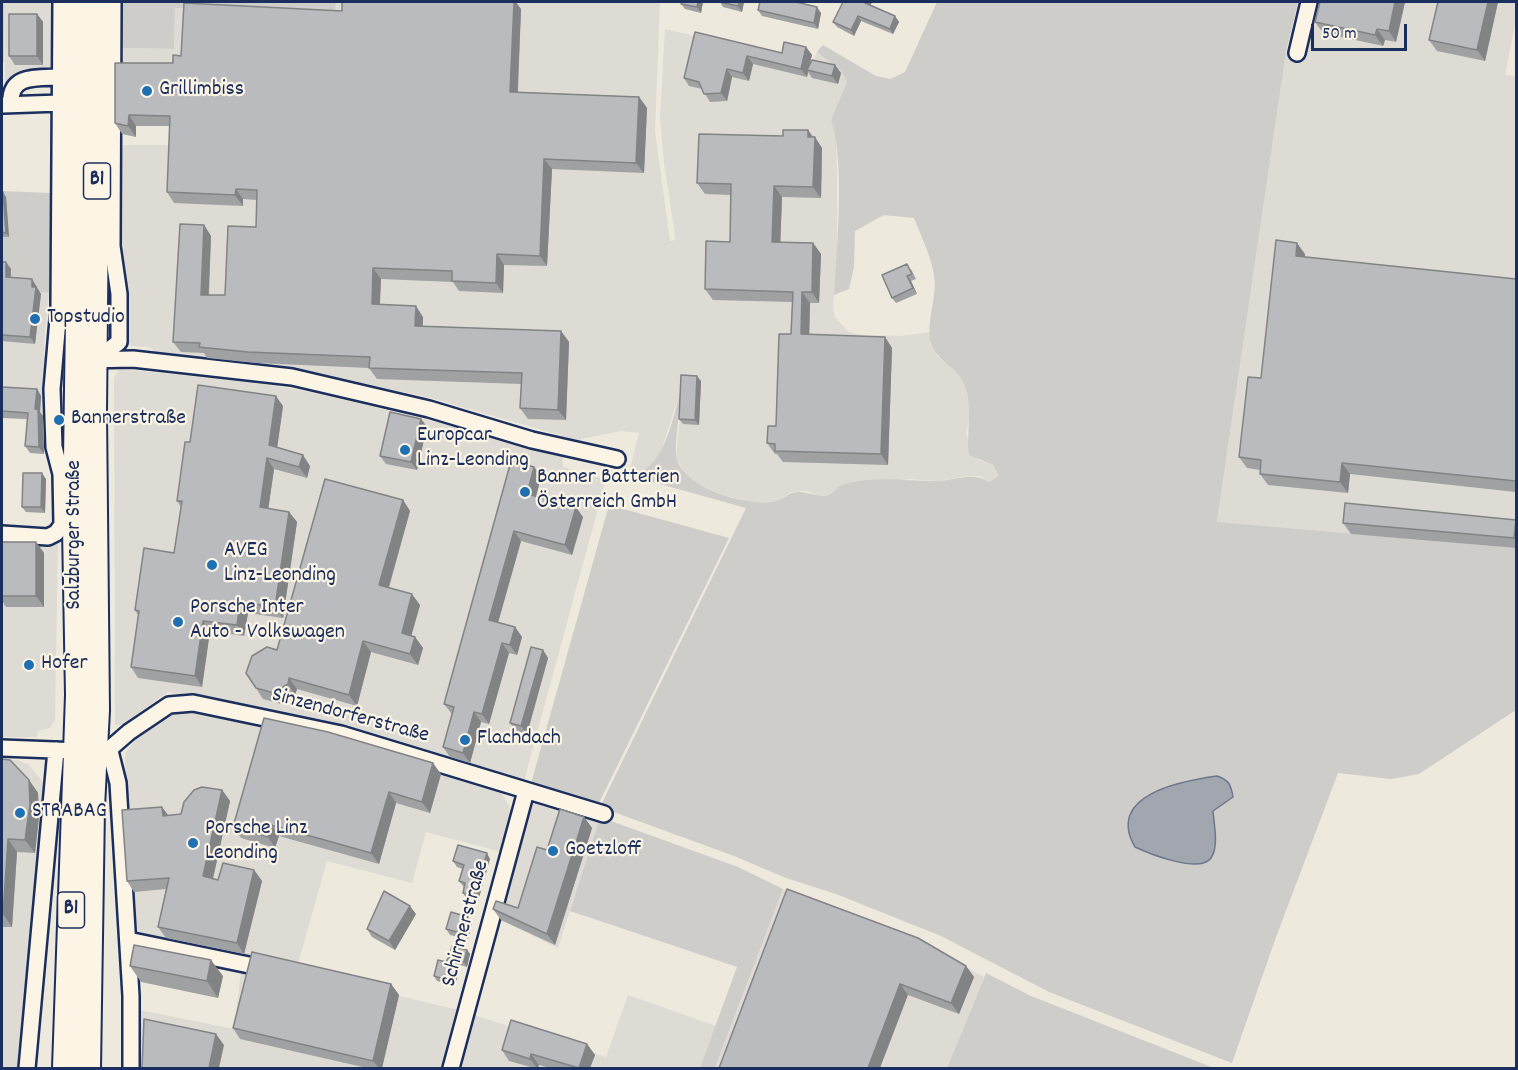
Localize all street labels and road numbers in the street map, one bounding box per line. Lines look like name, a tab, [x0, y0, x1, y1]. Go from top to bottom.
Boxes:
road number: B1	[84, 163, 110, 199]
street label: Salzburger Straße	[63, 460, 89, 610]
street label: Sinzendorferstraße	[268, 683, 432, 751]
street label: Schirmerstraße	[437, 858, 497, 990]
road number: B1	[58, 892, 84, 928]

